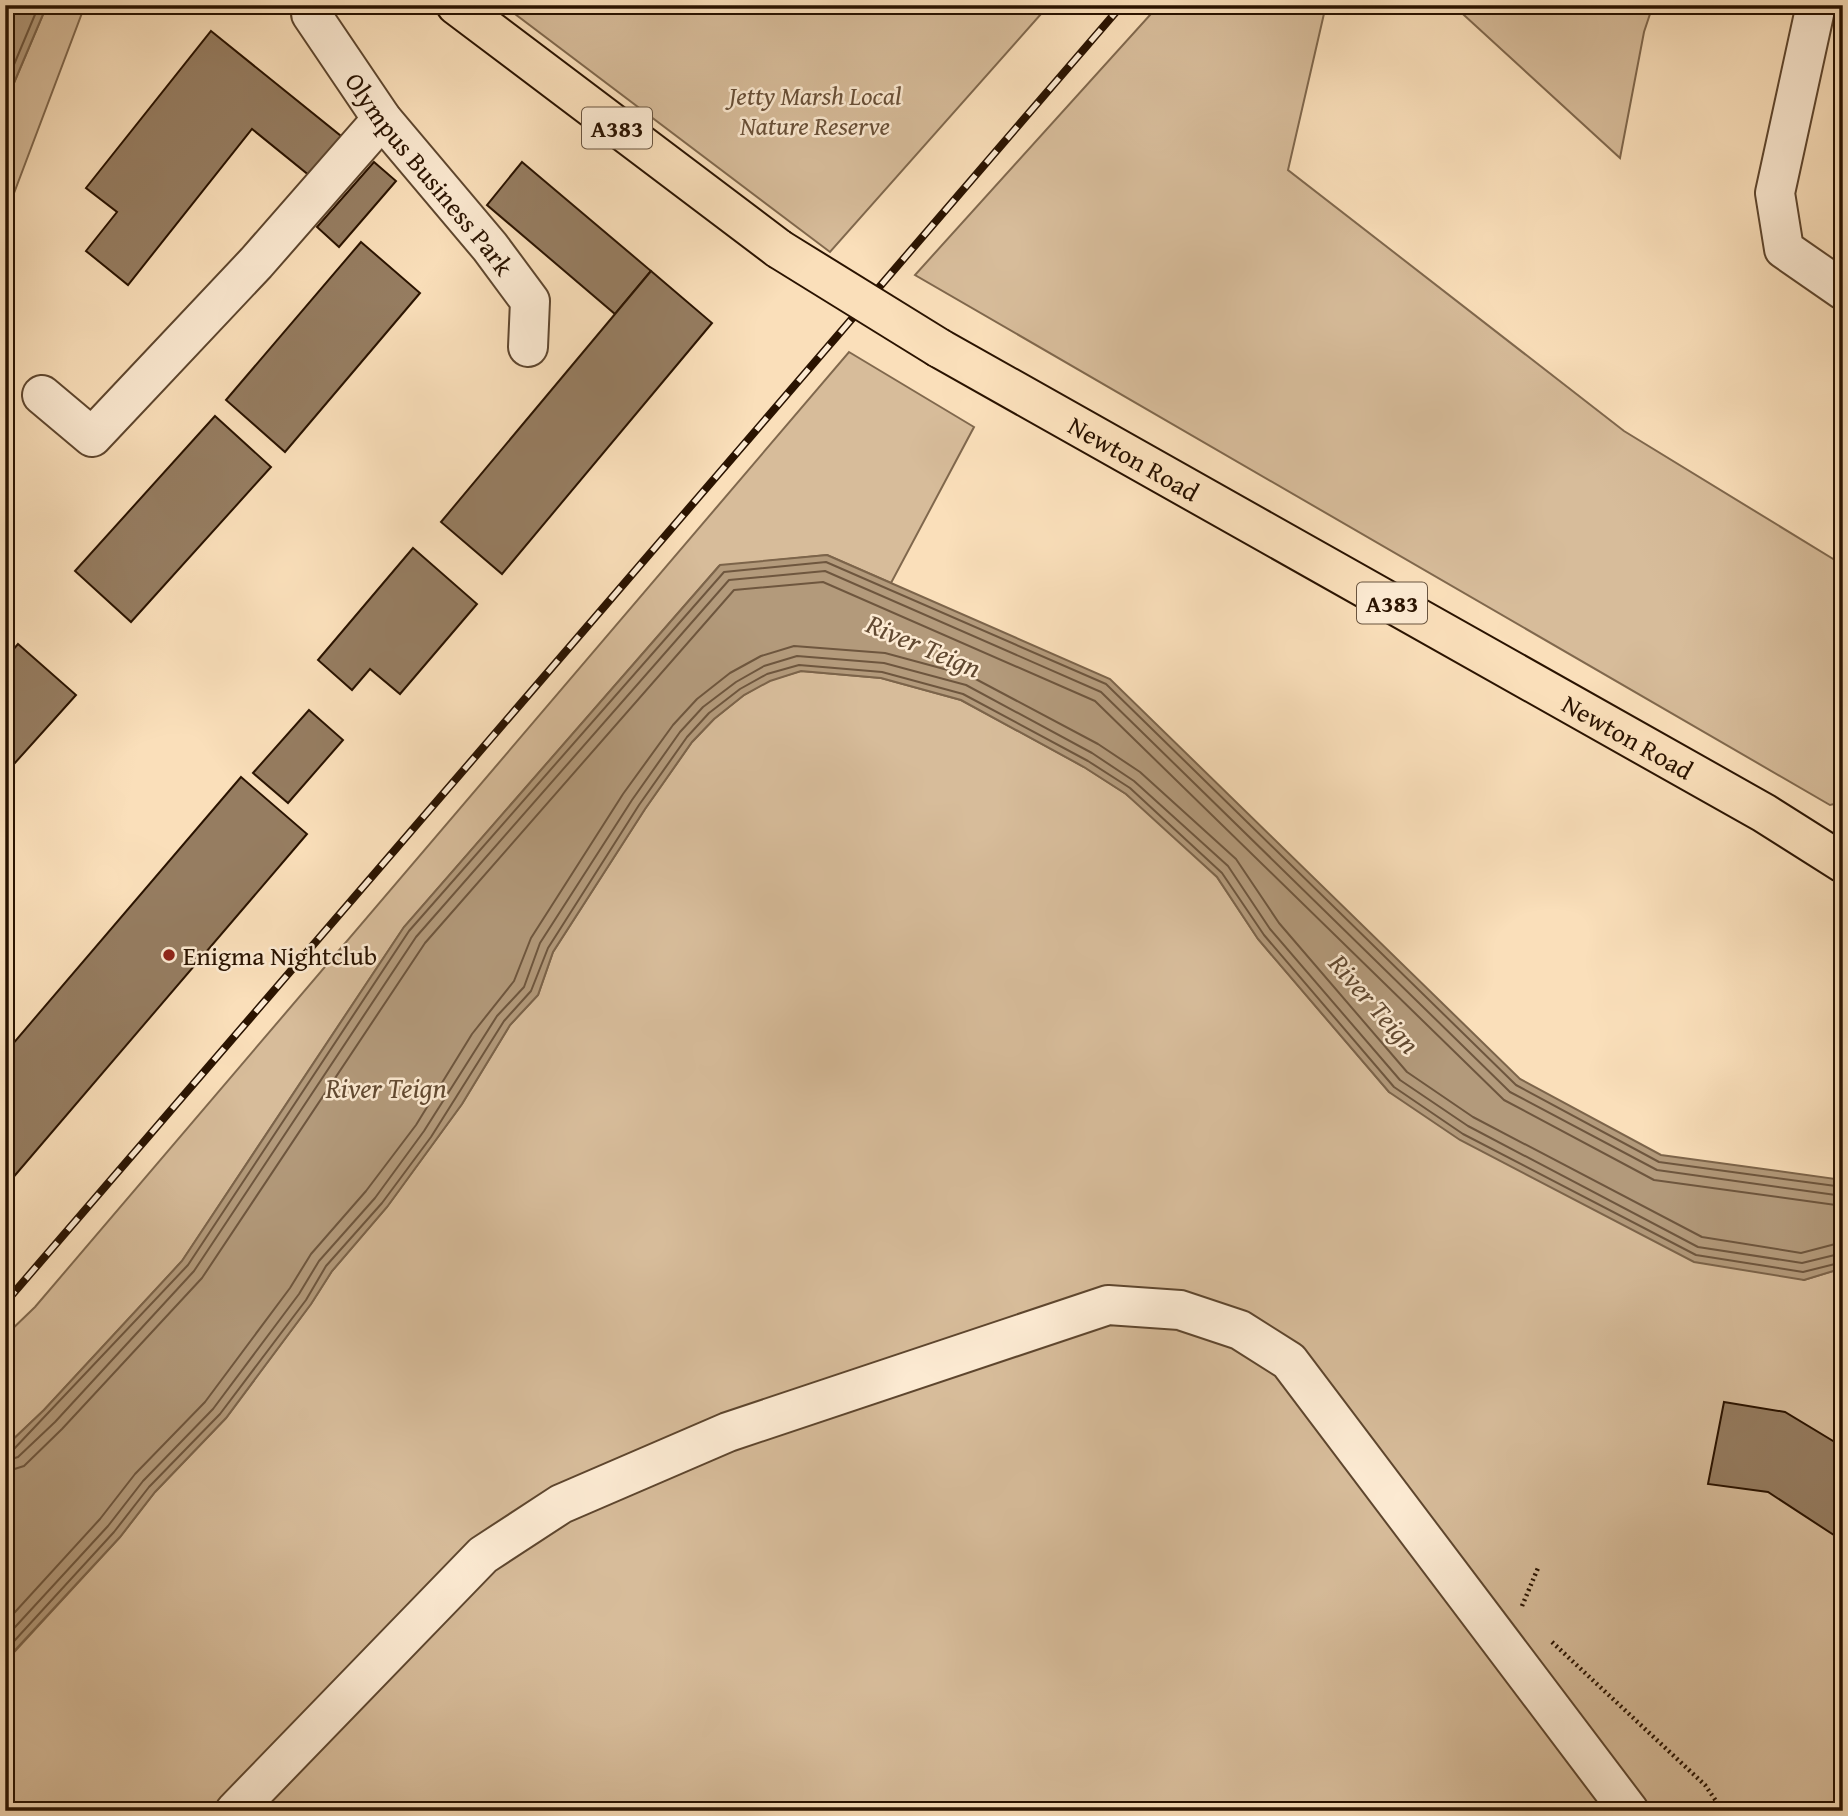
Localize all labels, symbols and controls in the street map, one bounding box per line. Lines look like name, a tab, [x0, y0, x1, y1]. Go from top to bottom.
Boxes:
street label: Olympus Business Park	[336, 64, 524, 284]
park label: Jetty Marsh Local Nature Reserve	[725, 76, 901, 145]
road number: A383	[582, 107, 652, 148]
street label: Newton Road	[1061, 405, 1207, 511]
road number: A383	[1357, 582, 1427, 624]
water label: River Teign	[859, 602, 988, 688]
street label: Newton Road	[1555, 684, 1701, 789]
place label: Enigma Nightclub	[183, 936, 377, 975]
water label: River Teign	[1319, 943, 1430, 1062]
marker: Enigma Nightclub	[161, 947, 177, 963]
water label: River Teign	[324, 1067, 447, 1108]

